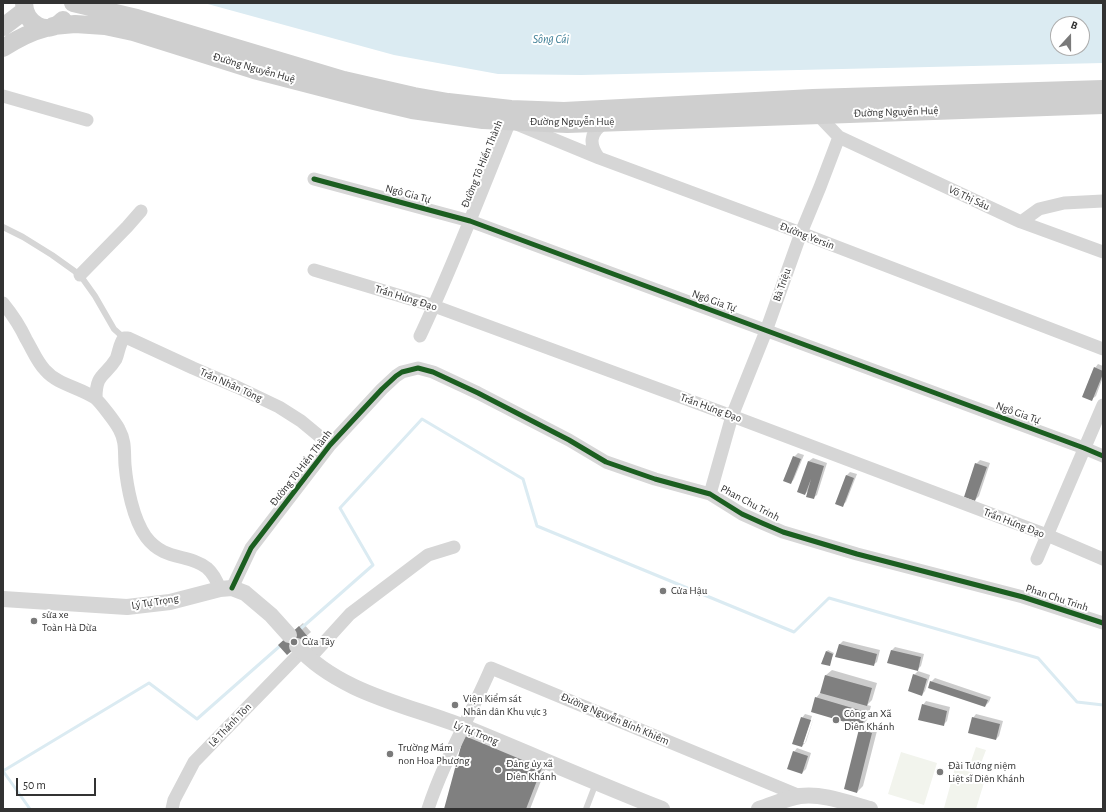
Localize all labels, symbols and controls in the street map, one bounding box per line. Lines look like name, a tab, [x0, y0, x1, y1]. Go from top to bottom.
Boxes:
north arrow	[1050, 16, 1090, 56]
text: B	[1069, 19, 1079, 32]
water label: Sông Cái	[533, 32, 569, 46]
street label: Đường Nguyễn Huệ	[211, 50, 297, 86]
street label: Đường Nguyễn Huệ	[853, 104, 939, 120]
street label: Đường Nguyễn Huệ	[530, 115, 614, 129]
street label: Đường Tô Hiến Thành	[458, 118, 506, 210]
street label: Ngô Gia Tự	[384, 182, 432, 206]
street label: Võ Thị Sáu	[946, 183, 992, 213]
street label: Đường Yersin	[778, 220, 836, 252]
street label: Bà Triệu	[770, 267, 794, 303]
street label: Trần Hưng Đạo	[373, 282, 439, 314]
street label: Ngô Gia Tự	[690, 287, 738, 315]
street label: Trần Nhân Tông	[198, 365, 264, 405]
street label: Trần Hưng Đạo	[678, 391, 744, 425]
street label: Ngô Gia Tự	[994, 399, 1042, 427]
street label: Đường Tô Hiến Thành	[267, 427, 335, 509]
street label: Phan Chu Trinh	[718, 482, 782, 524]
street label: Trần Hưng Đạo	[982, 505, 1046, 541]
street label: Phan Chu Trinh	[1024, 582, 1090, 614]
place label: Cửa Hậu	[671, 584, 707, 598]
marker: Cửa Hậu	[658, 586, 668, 596]
street label: Lý Tự Trọng	[130, 592, 180, 612]
place label: sửa xe Toàn Hà Dừa	[42, 608, 97, 634]
marker: sửa xe Toàn Hà Dừa	[29, 616, 39, 626]
place label: Cửa Tây	[302, 635, 335, 649]
marker: Cửa Tây	[289, 637, 299, 647]
street label: Đường Nguyễn Bỉnh Khiêm	[559, 690, 671, 748]
place label: Viện Kiểm sát Nhân dân Khu vực 3	[463, 692, 547, 718]
street label: Lê Thánh Tôn	[206, 700, 254, 750]
marker: Viện Kiểm sát Nhân dân Khu vực 3	[450, 700, 460, 710]
place label: Công an Xã Diên Khánh	[844, 707, 894, 733]
marker: Công an Xã Diên Khánh	[831, 715, 841, 725]
street label: Lý Tự Trọng	[451, 718, 501, 748]
place label: Trường Mầm non Hoa Phượng	[398, 741, 470, 767]
marker: Trường Mầm non Hoa Phượng	[385, 749, 395, 759]
place label: Đảng ủy xã Diên Khánh	[506, 757, 556, 783]
place label: Đài Tưởng niệm Liệt sĩ Diên Khánh	[948, 759, 1025, 785]
marker: Đảng ủy xã Diên Khánh	[493, 765, 503, 775]
marker: Đài Tưởng niệm Liệt sĩ Diên Khánh	[935, 767, 945, 777]
scale bar	[18, 770, 98, 796]
text: 50 m	[23, 779, 46, 791]

